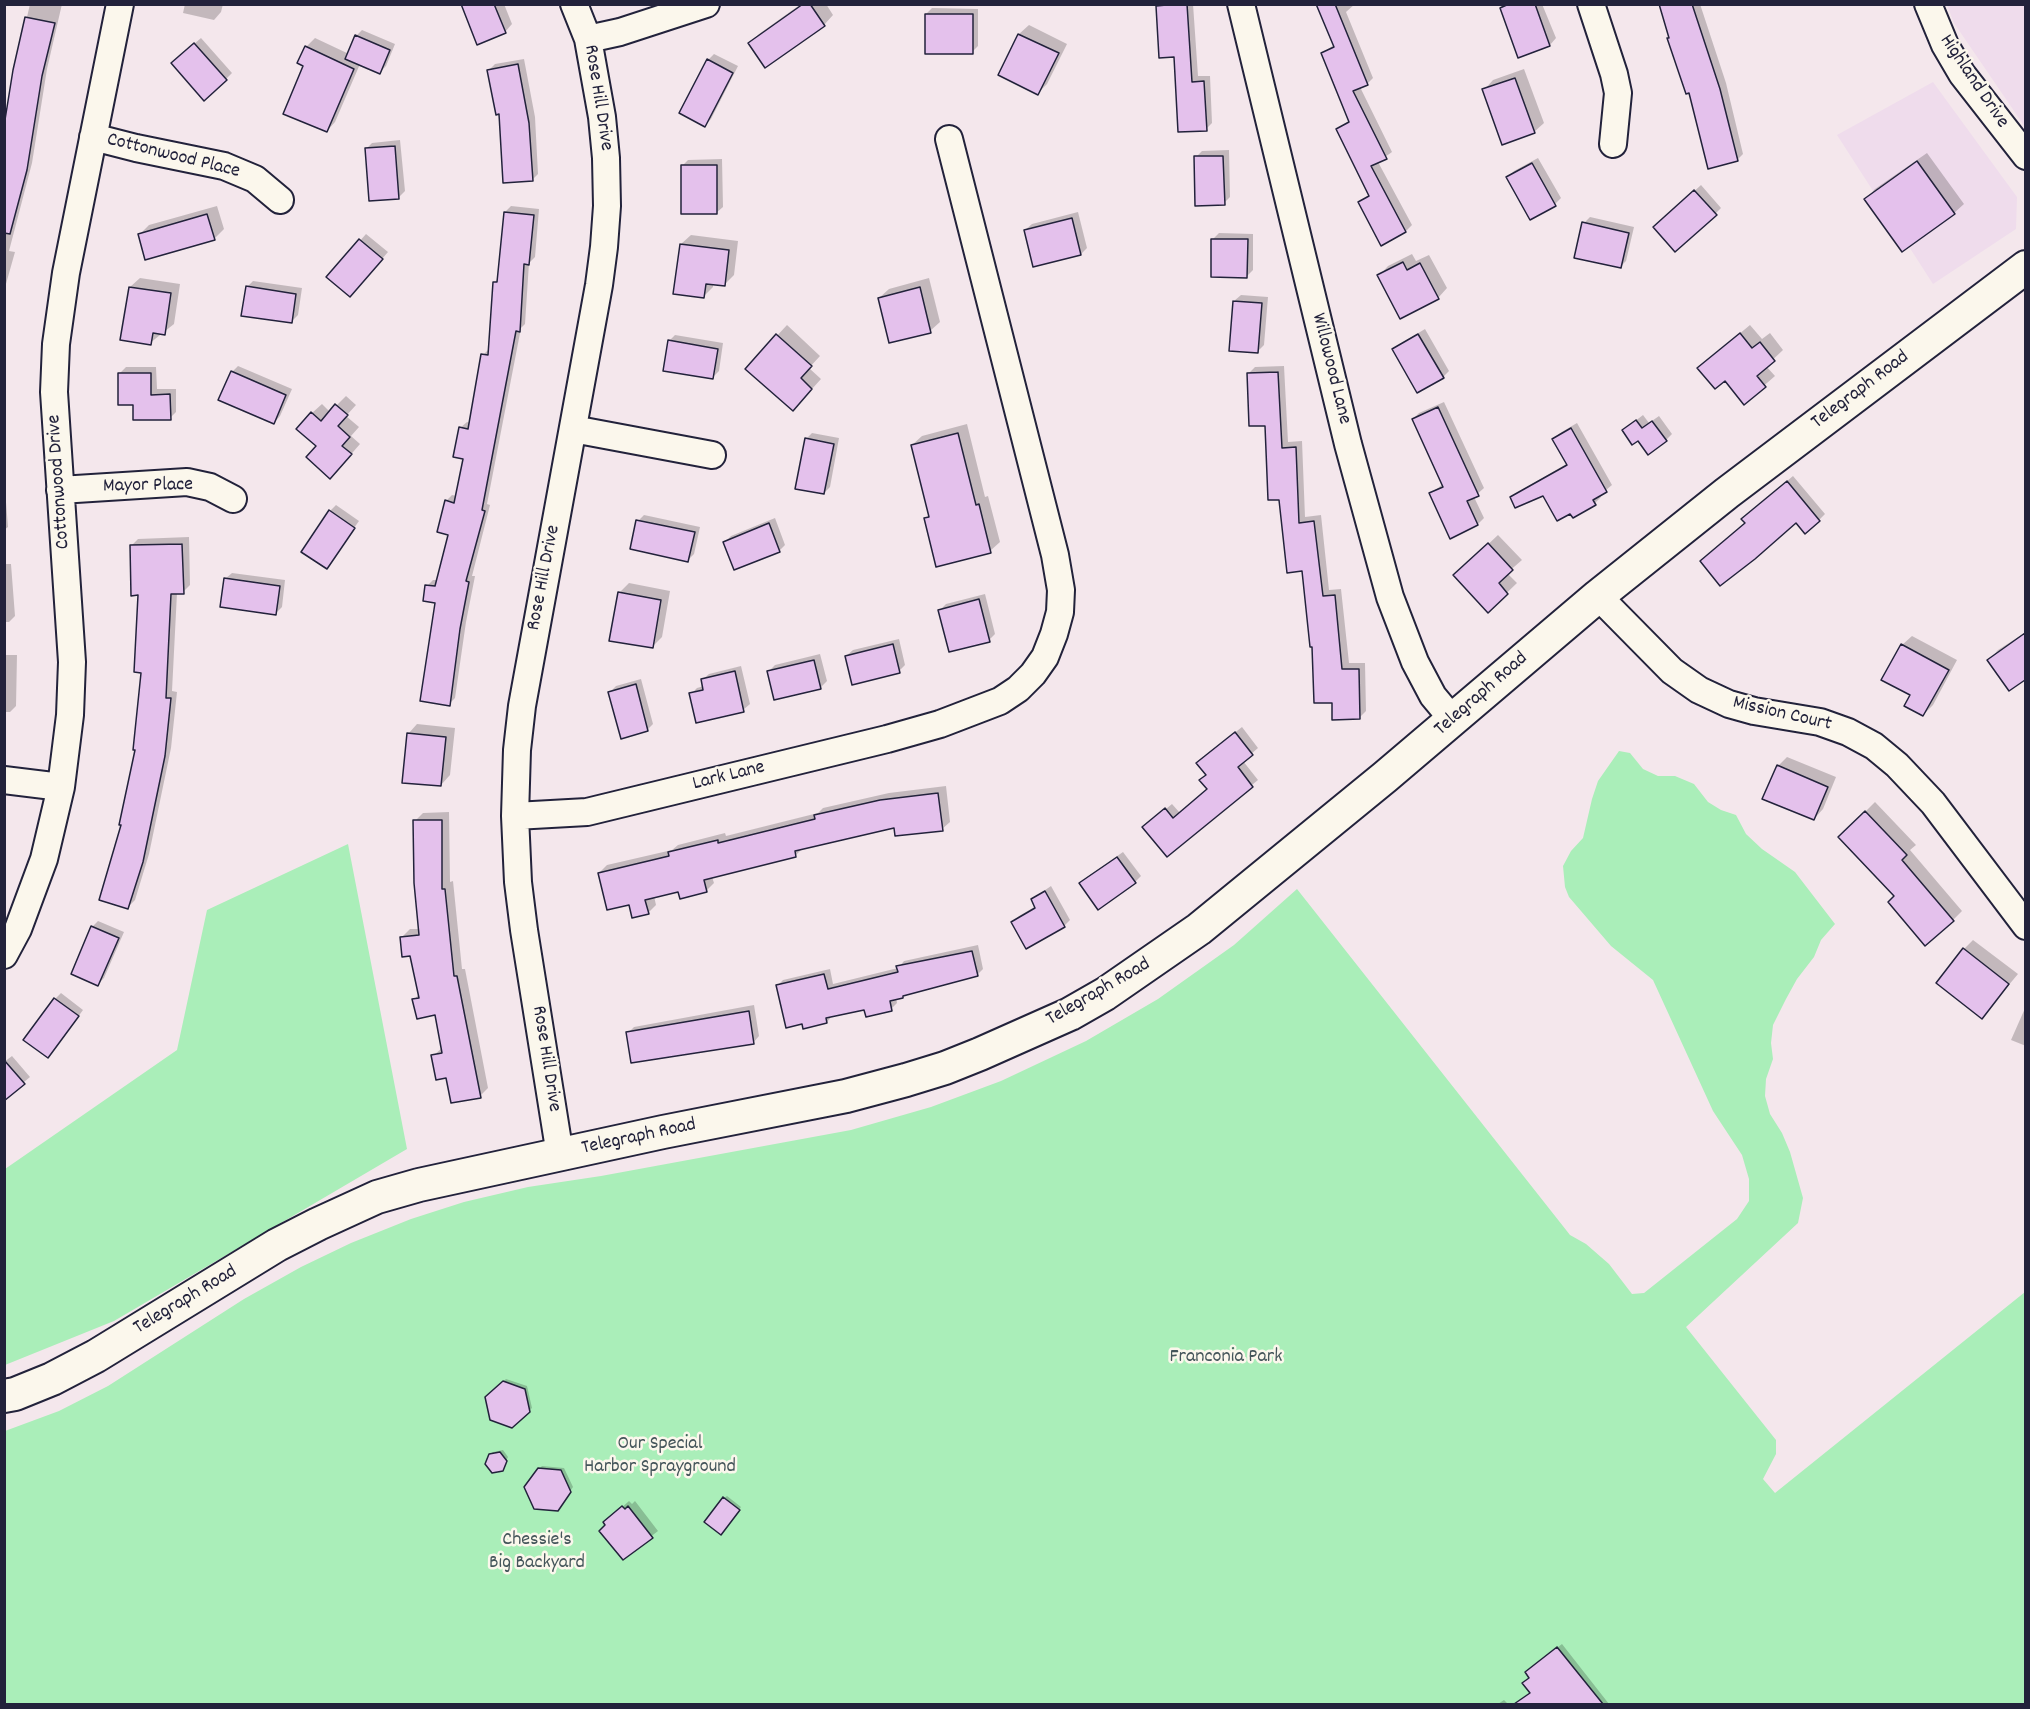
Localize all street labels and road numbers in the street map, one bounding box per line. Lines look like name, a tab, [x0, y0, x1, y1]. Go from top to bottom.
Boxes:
street label: Highland Drive	[1933, 31, 2013, 133]
street label: Rose Hill Drive	[577, 43, 617, 153]
street label: Cottonwood Place	[104, 129, 242, 185]
street label: Willowood Lane	[1305, 311, 1355, 427]
street label: Telegraph Road	[1807, 346, 1915, 436]
street label: Cottonwood Drive	[43, 414, 77, 550]
street label: Mayor Place	[103, 474, 193, 500]
street label: Rose Hill Drive	[523, 523, 567, 633]
street label: Telegraph Road	[1430, 648, 1534, 742]
street label: Mission Court	[1730, 692, 1834, 738]
street label: Lark Lane	[691, 756, 767, 798]
street label: Telegraph Road	[1043, 954, 1155, 1032]
street label: Rose Hill Drive	[525, 1004, 565, 1114]
street label: Telegraph Road	[580, 1114, 698, 1162]
street label: Telegraph Road	[130, 1261, 242, 1341]

